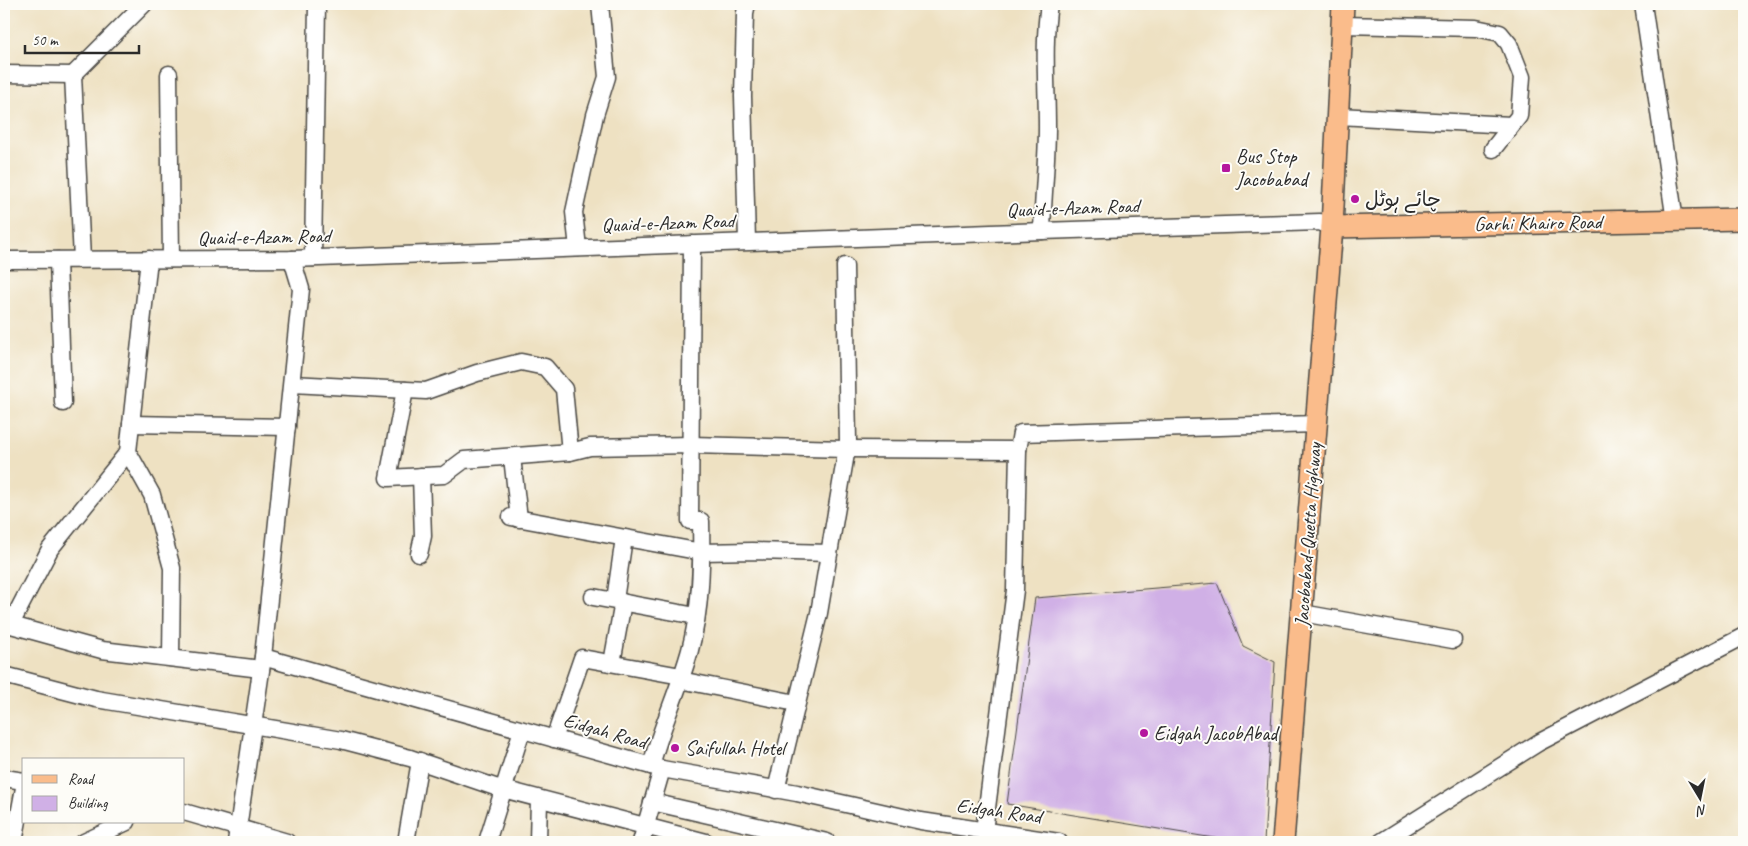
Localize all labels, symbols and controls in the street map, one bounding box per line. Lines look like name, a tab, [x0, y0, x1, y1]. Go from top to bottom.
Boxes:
scale bar	[25, 22, 139, 54]
text: 50 m	[32, 31, 59, 50]
place label: Bus Stop Jacobabad	[1235, 144, 1310, 192]
marker: Bus Stop Jacobabad	[1220, 162, 1232, 174]
place label: چائے ہوٹل	[1365, 187, 1441, 213]
street label: Quaid-e-Azam Road	[1006, 193, 1143, 223]
marker: چائے ہوٹل	[1349, 193, 1361, 205]
street label: Quaid-e-Azam Road	[601, 208, 738, 238]
street label: Garhi Khairo Road	[1474, 209, 1605, 237]
street label: Quaid-e-Azam Road	[197, 223, 334, 251]
street label: Jacobabad-Quetta Highway	[1289, 440, 1327, 629]
street label: Eidgah Road	[560, 707, 653, 756]
place label: Eidgah JacobAbad	[1154, 721, 1280, 746]
marker: Eidgah JacobAbad	[1138, 727, 1150, 739]
place label: Saifullah Hotel	[685, 736, 788, 761]
marker: Saifullah Hotel	[669, 742, 681, 754]
legend	[22, 758, 185, 824]
text: Road	[68, 770, 95, 789]
north arrow	[1676, 774, 1726, 824]
street label: Eidgah Road	[955, 793, 1046, 830]
text: Building	[68, 794, 108, 813]
text: N	[1694, 801, 1708, 820]

